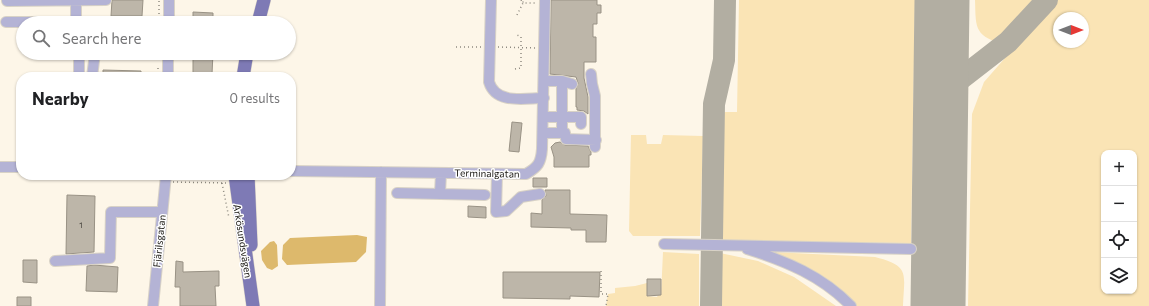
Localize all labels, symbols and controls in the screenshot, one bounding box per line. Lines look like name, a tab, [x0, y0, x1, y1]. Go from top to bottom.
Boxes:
north arrow	[1053, 12, 1089, 48]
search box	[16, 16, 296, 60]
icon: search	[30, 27, 52, 49]
text: Search here	[62, 29, 141, 47]
text: Nearby	[32, 88, 89, 109]
text: 0 results	[229, 90, 280, 106]
map controls	[1101, 150, 1137, 294]
button: +	[1101, 150, 1137, 186]
street label: Terminalgatan	[454, 166, 520, 180]
button: −	[1101, 186, 1137, 222]
street label: Arkösundsvägen	[231, 203, 255, 279]
street label: Fjärilsgatan	[150, 214, 168, 268]
house number: 1	[79, 220, 83, 230]
button: locate	[1101, 222, 1137, 258]
button: layers	[1101, 258, 1137, 294]

